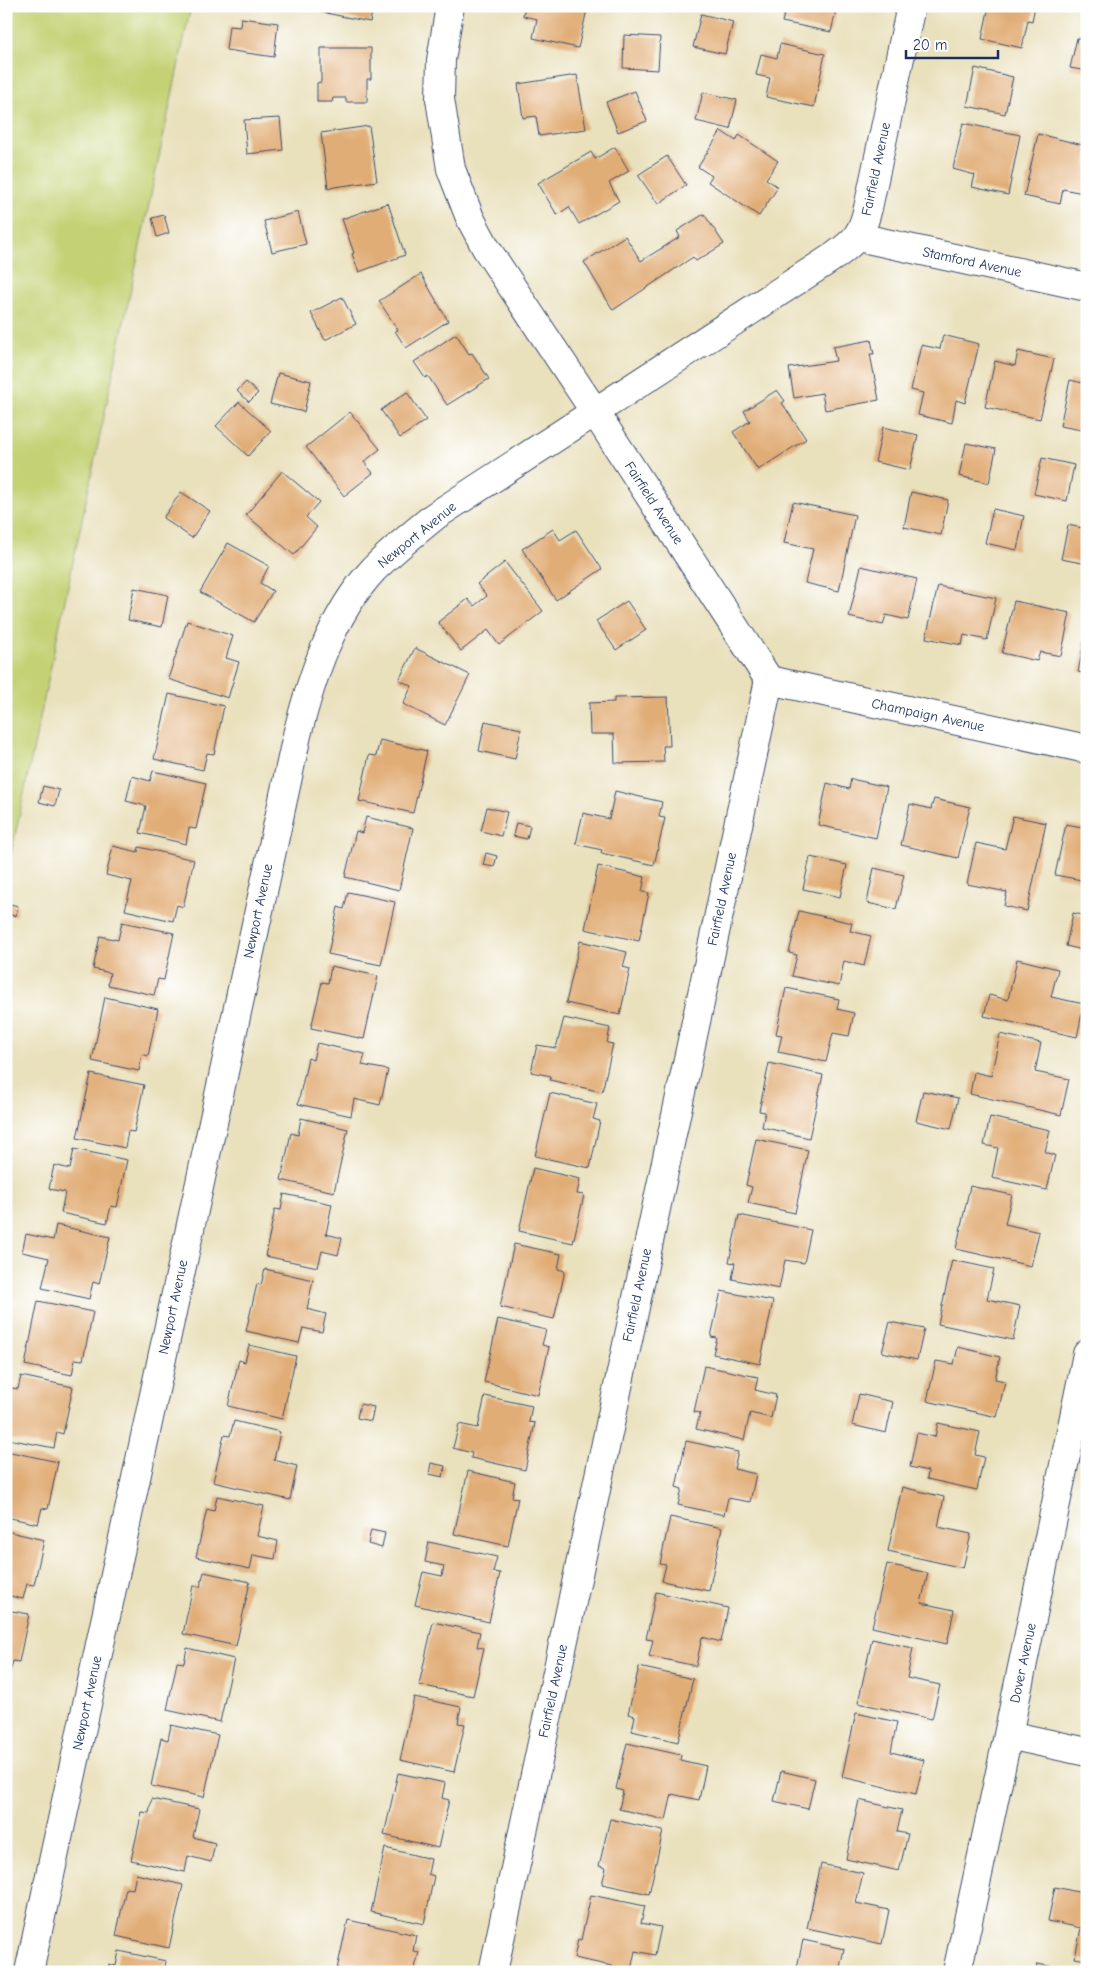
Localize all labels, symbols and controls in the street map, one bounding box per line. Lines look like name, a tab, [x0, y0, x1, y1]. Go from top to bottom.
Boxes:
scale bar	[906, 28, 998, 60]
text: 20 m	[913, 36, 947, 54]
street label: Fairfield Avenue	[858, 121, 894, 217]
street label: Stamford Avenue	[921, 243, 1023, 281]
street label: Fairfield Avenue	[621, 458, 687, 548]
street label: Newport Avenue	[374, 498, 460, 572]
street label: Champaign Avenue	[870, 695, 986, 735]
street label: Fairfield Avenue	[704, 851, 740, 947]
street label: Newport Avenue	[240, 862, 276, 960]
street label: Fairfield Avenue	[619, 1247, 655, 1343]
street label: Newport Avenue	[155, 1258, 191, 1356]
street label: Dover Avenue	[1006, 1621, 1040, 1705]
street label: Fairfield Avenue	[535, 1643, 571, 1739]
street label: Newport Avenue	[69, 1654, 105, 1752]

